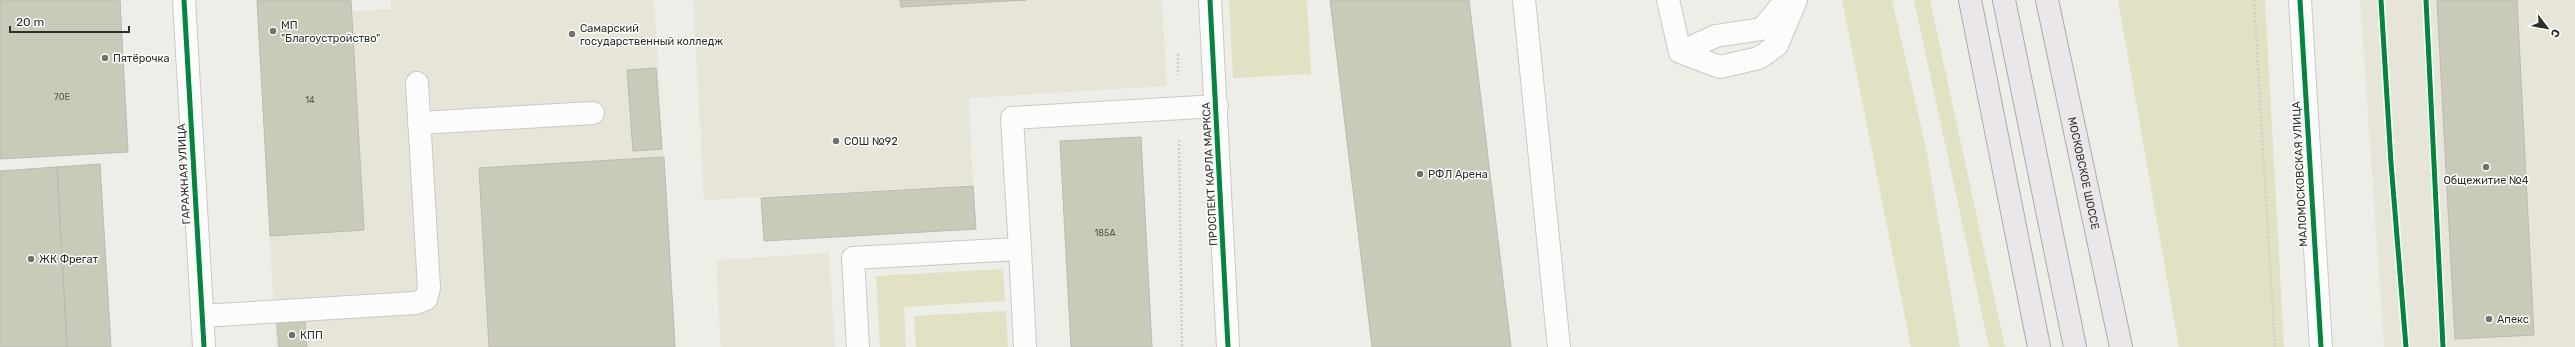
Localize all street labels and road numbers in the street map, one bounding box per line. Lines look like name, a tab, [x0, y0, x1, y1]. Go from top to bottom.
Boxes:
street label: МАЛОМОСКОВСКАЯ УЛИЦА	[2290, 100, 2310, 247]
street label: ПРОСПЕКТ КАРЛА МАРКСА	[1200, 101, 1220, 246]
street label: МОСКОВСКОЕ ШОССЕ	[2066, 115, 2102, 231]
street label: ГАРАЖНАЯ УЛИЦА	[175, 123, 193, 225]

